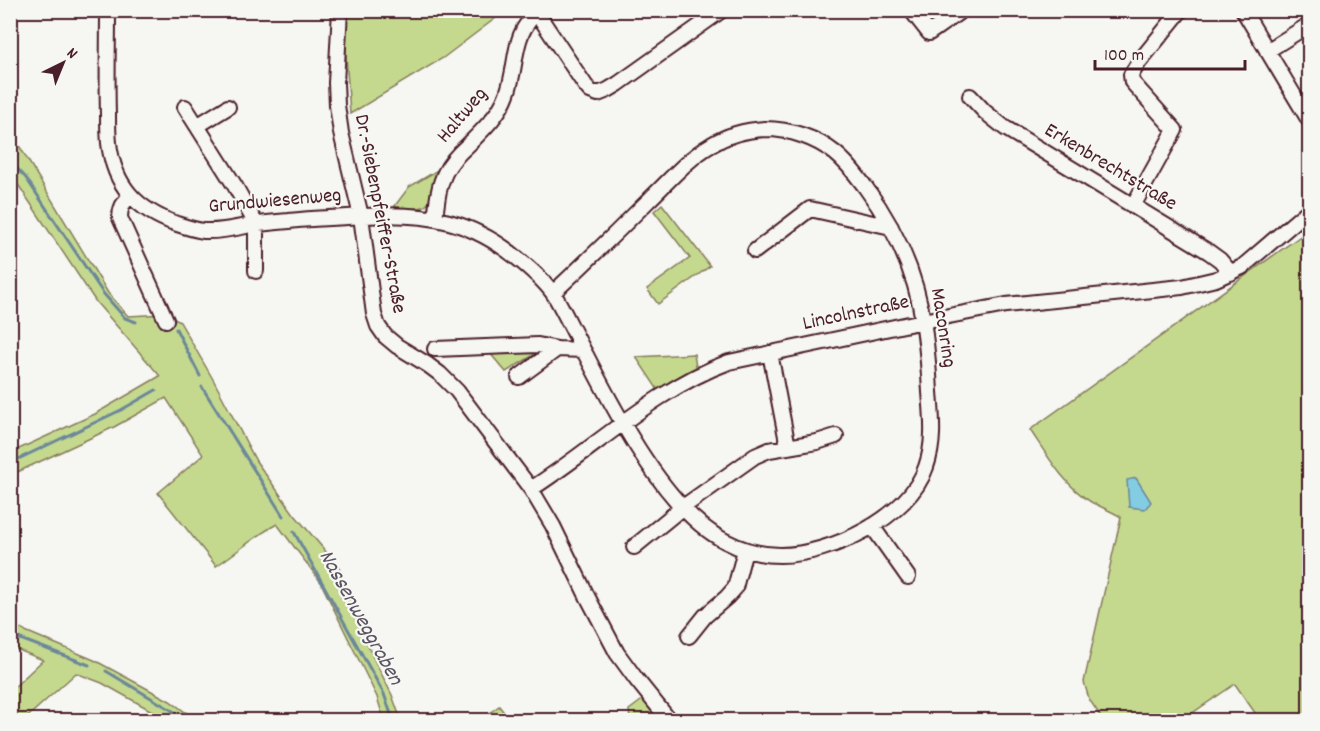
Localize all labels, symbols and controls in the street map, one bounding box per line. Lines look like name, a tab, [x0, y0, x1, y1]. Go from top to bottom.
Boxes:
north arrow	[33, 33, 93, 93]
scale bar	[1095, 33, 1245, 71]
text: N	[61, 43, 82, 65]
text: 100 m	[1104, 44, 1144, 69]
street label: Haltweg	[431, 81, 495, 151]
street label: Dr.-Siebenpfeiffer-Straße	[345, 112, 413, 316]
street label: Erkenbrechtstraße	[1038, 116, 1182, 220]
street label: Grundwiesenweg	[207, 181, 343, 223]
street label: Maconring	[921, 286, 963, 370]
street label: Lincolnstraße	[800, 288, 912, 340]
water label: Nassenweggraben	[310, 545, 410, 692]

